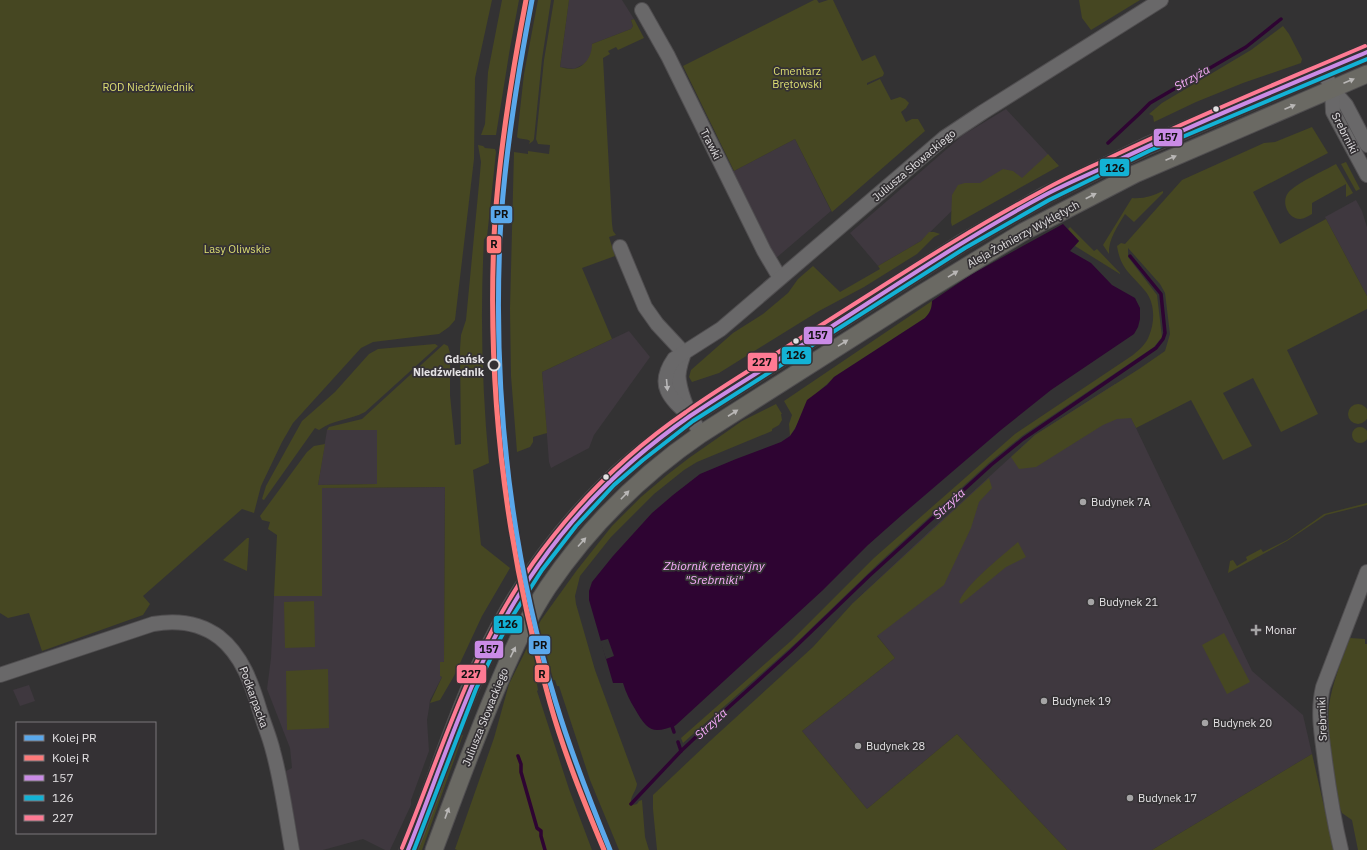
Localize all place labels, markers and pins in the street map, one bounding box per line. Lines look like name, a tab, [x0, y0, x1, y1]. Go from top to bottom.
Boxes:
unlabelled marker	[1211, 104, 1221, 114]
unlabelled marker	[791, 336, 801, 346]
place label: Gdańsk Niedźwiednik	[413, 352, 485, 379]
marker: Gdańsk Niedźwiednik	[487, 358, 501, 372]
unlabelled marker	[601, 472, 611, 482]
place label: Budynek 7A	[1091, 495, 1151, 509]
marker: Budynek 7A	[1078, 497, 1088, 507]
place label: Budynek 21	[1099, 595, 1159, 609]
marker: Budynek 21	[1086, 597, 1096, 607]
place label: Monar	[1265, 623, 1296, 637]
marker: Monar	[1250, 624, 1262, 636]
place label: Budynek 19	[1052, 694, 1111, 708]
marker: Budynek 19	[1039, 696, 1049, 706]
place label: Budynek 20	[1213, 716, 1272, 730]
marker: Budynek 20	[1200, 718, 1210, 728]
place label: Budynek 28	[866, 739, 925, 753]
marker: Budynek 28	[853, 741, 863, 751]
place label: Budynek 17	[1138, 791, 1197, 805]
marker: Budynek 17	[1125, 793, 1135, 803]

